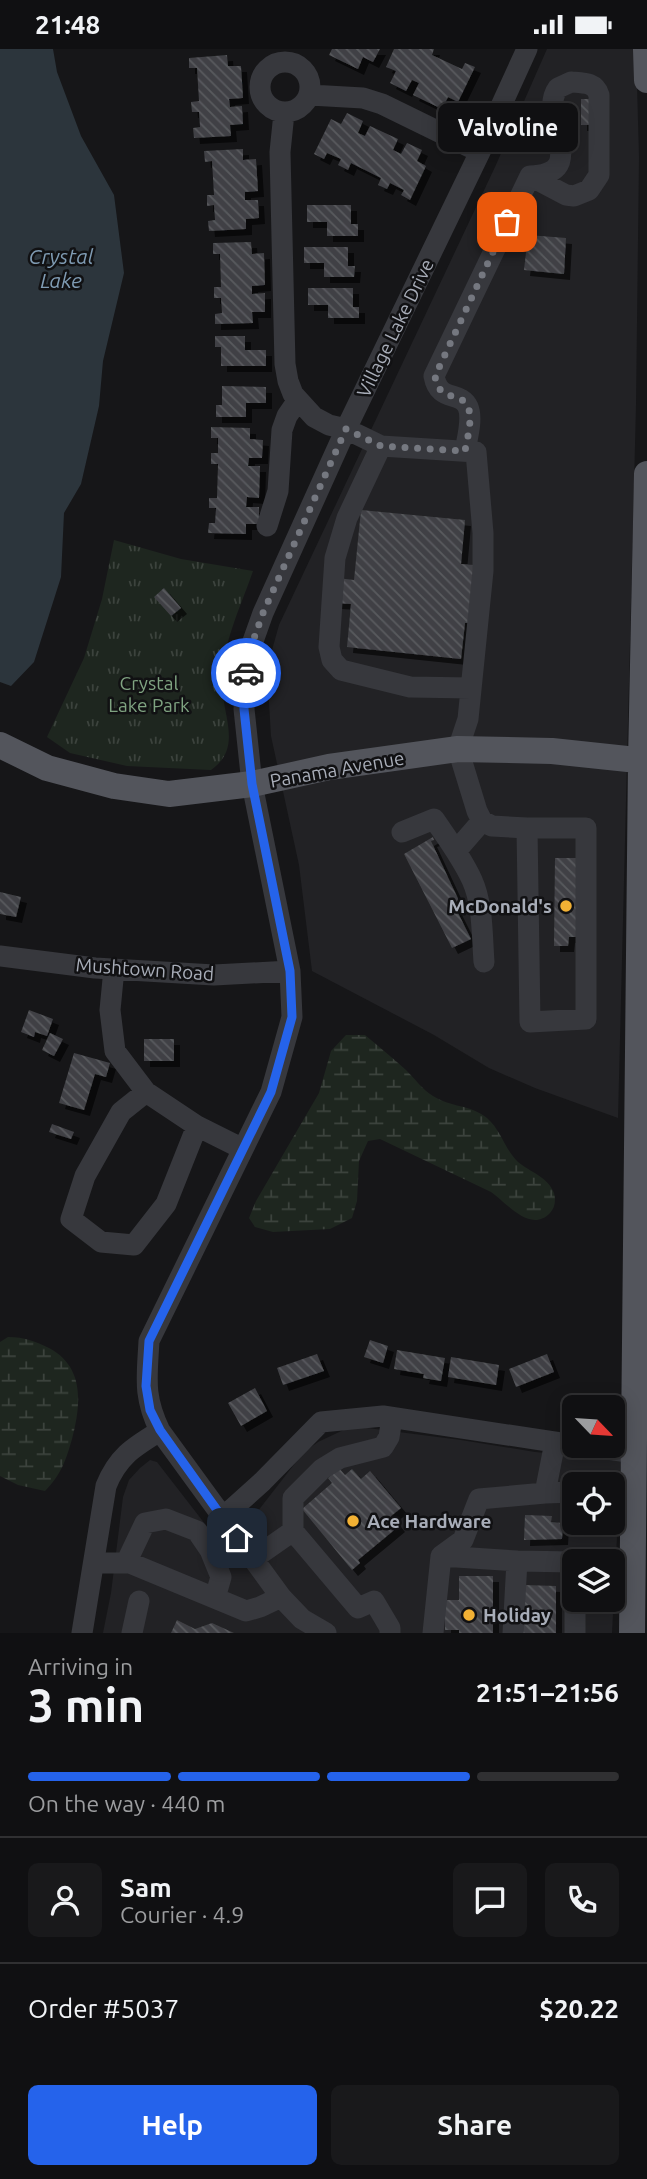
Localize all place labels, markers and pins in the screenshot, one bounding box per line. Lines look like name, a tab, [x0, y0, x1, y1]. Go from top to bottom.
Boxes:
callout: Valvoline	[437, 103, 577, 152]
pin	[477, 192, 537, 252]
place label: McDonald's	[448, 895, 552, 917]
marker: McDonald's	[558, 898, 574, 914]
pin	[207, 1508, 267, 1568]
place label: Ace Hardware	[367, 1510, 491, 1532]
marker: Ace Hardware	[345, 1513, 361, 1529]
place label: Holiday	[483, 1604, 551, 1626]
marker: Holiday	[461, 1607, 477, 1623]

